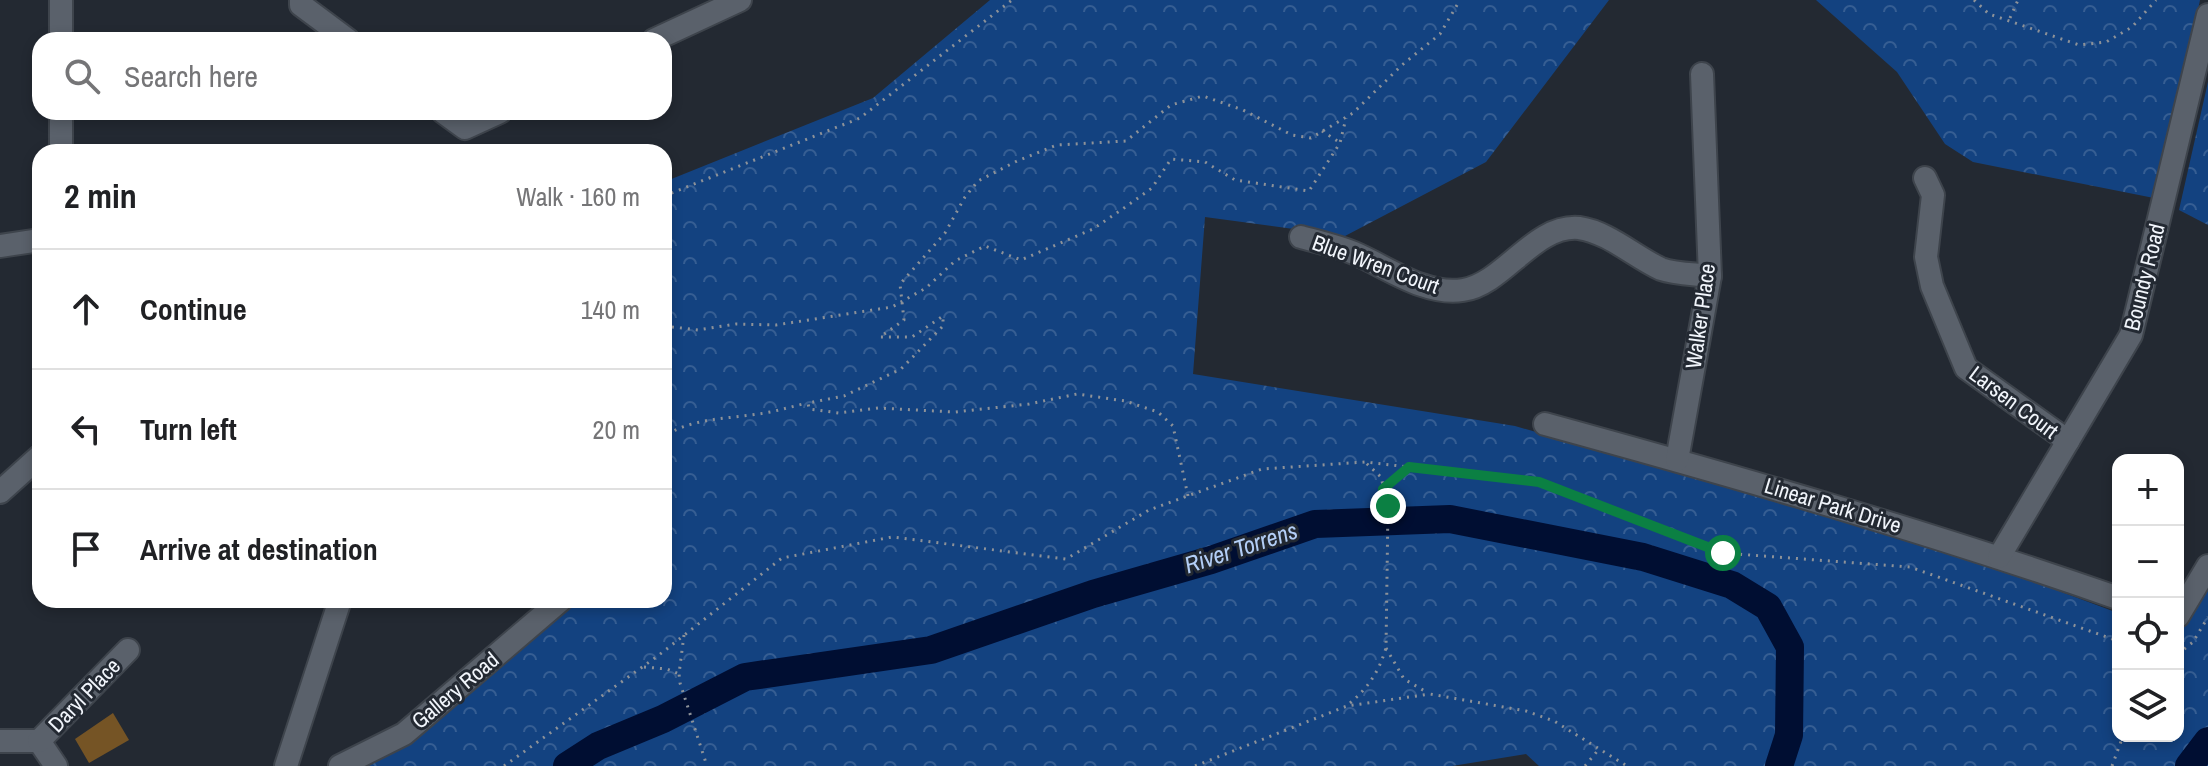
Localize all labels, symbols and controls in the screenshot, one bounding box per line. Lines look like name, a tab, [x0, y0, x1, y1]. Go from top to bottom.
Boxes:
search box	[32, 32, 672, 120]
icon: search	[60, 54, 104, 98]
text: Search here	[124, 56, 258, 96]
text: 2 min	[64, 173, 137, 219]
text: Walk · 160 m	[516, 179, 640, 214]
street label: Boundy Road	[2116, 220, 2172, 334]
street label: Blue Wren Court	[1308, 227, 1444, 301]
street label: Walker Place	[1678, 262, 1722, 370]
icon: ahead	[64, 287, 108, 331]
text: Continue	[140, 289, 247, 329]
text: 140 m	[581, 292, 640, 327]
street label: Larsen Court	[1963, 359, 2065, 445]
icon: left	[64, 407, 108, 451]
text: Turn left	[140, 409, 237, 449]
text: 20 m	[593, 412, 640, 447]
map controls	[2112, 454, 2184, 742]
button: +	[2112, 454, 2184, 526]
street label: Linear Park Drive	[1761, 470, 1905, 540]
route end	[1370, 488, 1406, 524]
water label: River Torrens	[1180, 514, 1302, 580]
button: −	[2112, 526, 2184, 598]
icon: arrive	[64, 527, 108, 571]
text: Arrive at destination	[140, 529, 378, 569]
route start	[1705, 535, 1741, 571]
button: locate	[2112, 598, 2184, 670]
street label: Gallery Road	[405, 645, 505, 735]
street label: Daryl Place	[41, 651, 127, 739]
button: layers	[2112, 670, 2184, 742]

